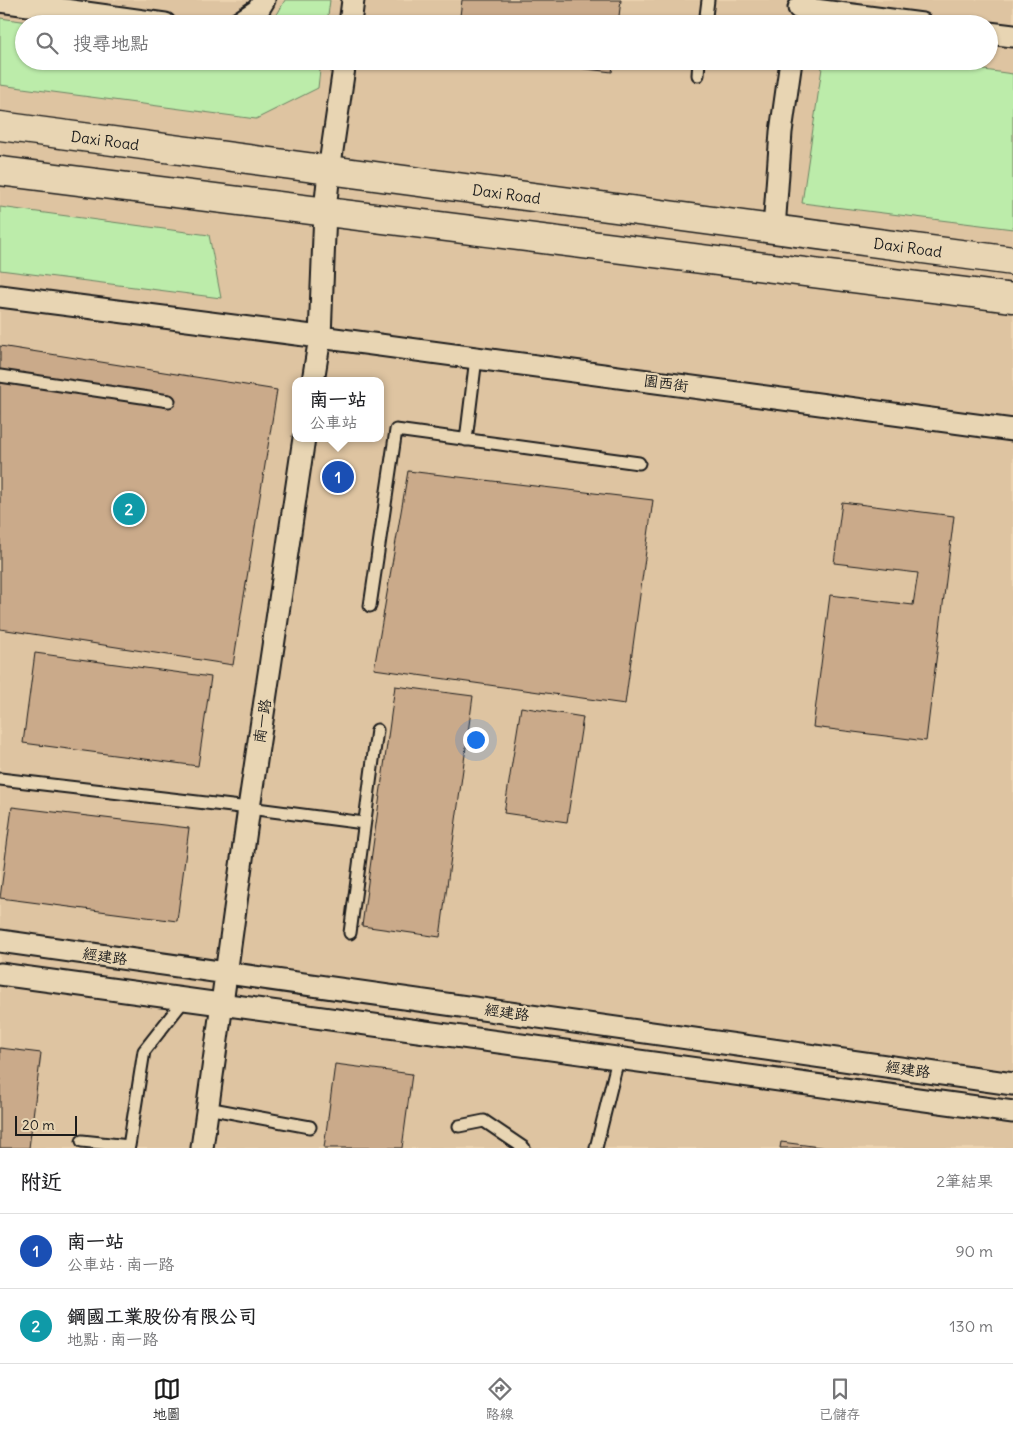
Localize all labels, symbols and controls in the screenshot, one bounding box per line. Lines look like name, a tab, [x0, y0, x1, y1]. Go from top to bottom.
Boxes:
search box	[15, 15, 998, 70]
icon: search	[33, 29, 61, 57]
text: 搜尋地點	[73, 31, 149, 55]
street label: Daxi Road	[70, 126, 141, 154]
street label: Daxi Road	[471, 180, 542, 207]
street label: Daxi Road	[873, 233, 943, 261]
street label: 園西街	[642, 370, 690, 396]
popup	[292, 377, 384, 442]
text: 南一站	[309, 387, 367, 411]
text: 公車站	[309, 412, 358, 432]
pin: 1	[322, 458, 354, 496]
pin: 2	[113, 490, 145, 528]
street label: 南一路	[249, 697, 275, 745]
your location	[463, 727, 489, 753]
street label: 經建路	[81, 943, 129, 969]
street label: 經建路	[483, 999, 531, 1025]
street label: 經建路	[884, 1056, 932, 1082]
scale bar	[15, 1113, 78, 1136]
text: 20 m	[22, 1116, 55, 1134]
text: 附近	[20, 1168, 62, 1195]
text: 2筆結果	[936, 1171, 993, 1191]
text: 南一站	[67, 1229, 124, 1253]
text: 1	[33, 1241, 39, 1261]
text: 90 m	[955, 1241, 993, 1261]
text: 公車站 · 南一路	[67, 1254, 174, 1274]
text: 鋼國工業股份有限公司	[67, 1304, 257, 1328]
text: 2	[32, 1316, 40, 1336]
text: 130 m	[949, 1316, 993, 1336]
text: 地點 · 南一路	[67, 1329, 158, 1349]
tab: 地圖	[153, 1375, 181, 1423]
tab: 路線	[486, 1375, 514, 1423]
tab: 已儲存	[819, 1375, 861, 1423]

